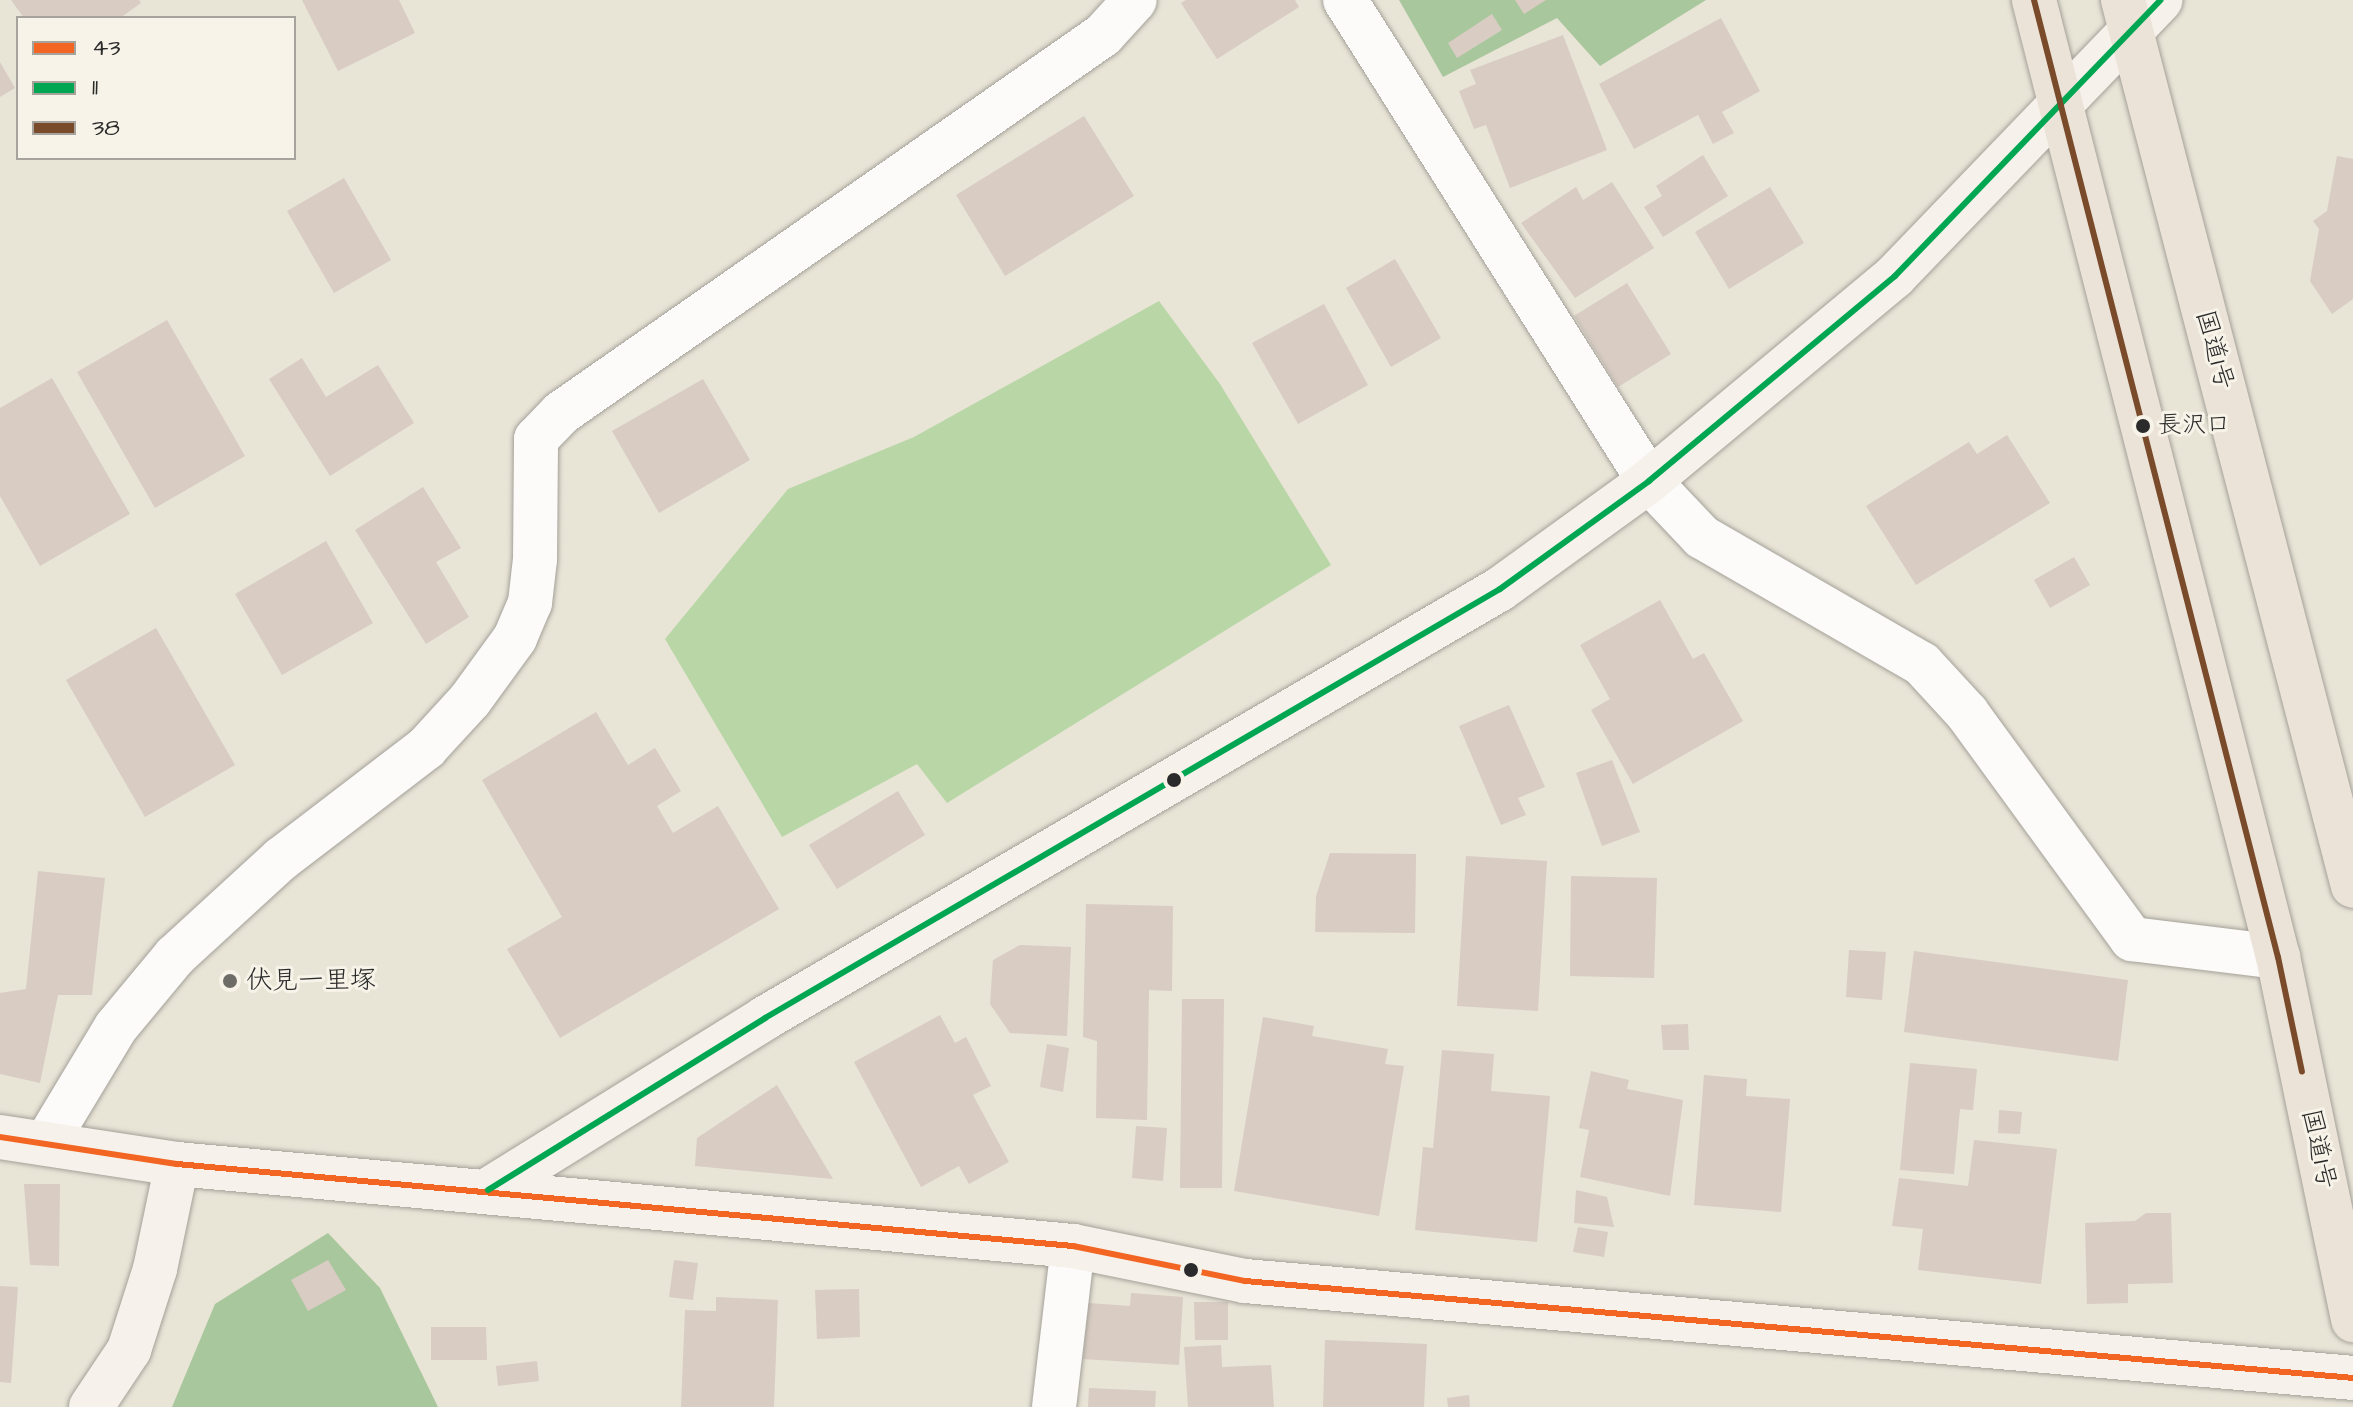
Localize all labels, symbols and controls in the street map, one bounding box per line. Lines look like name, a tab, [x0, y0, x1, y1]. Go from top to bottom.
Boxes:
legend	[16, 16, 296, 160]
text: 43	[92, 31, 121, 65]
text: 11	[92, 71, 98, 105]
text: 38	[92, 111, 120, 145]
street label: 国道1号	[2188, 307, 2240, 393]
place label: 長沢口	[2158, 412, 2230, 440]
marker: 長沢口	[2135, 418, 2151, 434]
unlabelled marker	[1166, 772, 1182, 788]
place label: 伏見一里塚	[246, 965, 376, 997]
marker: 伏見一里塚	[221, 972, 239, 990]
street label: 国道1号	[2294, 1106, 2342, 1192]
unlabelled marker	[1183, 1262, 1199, 1278]

